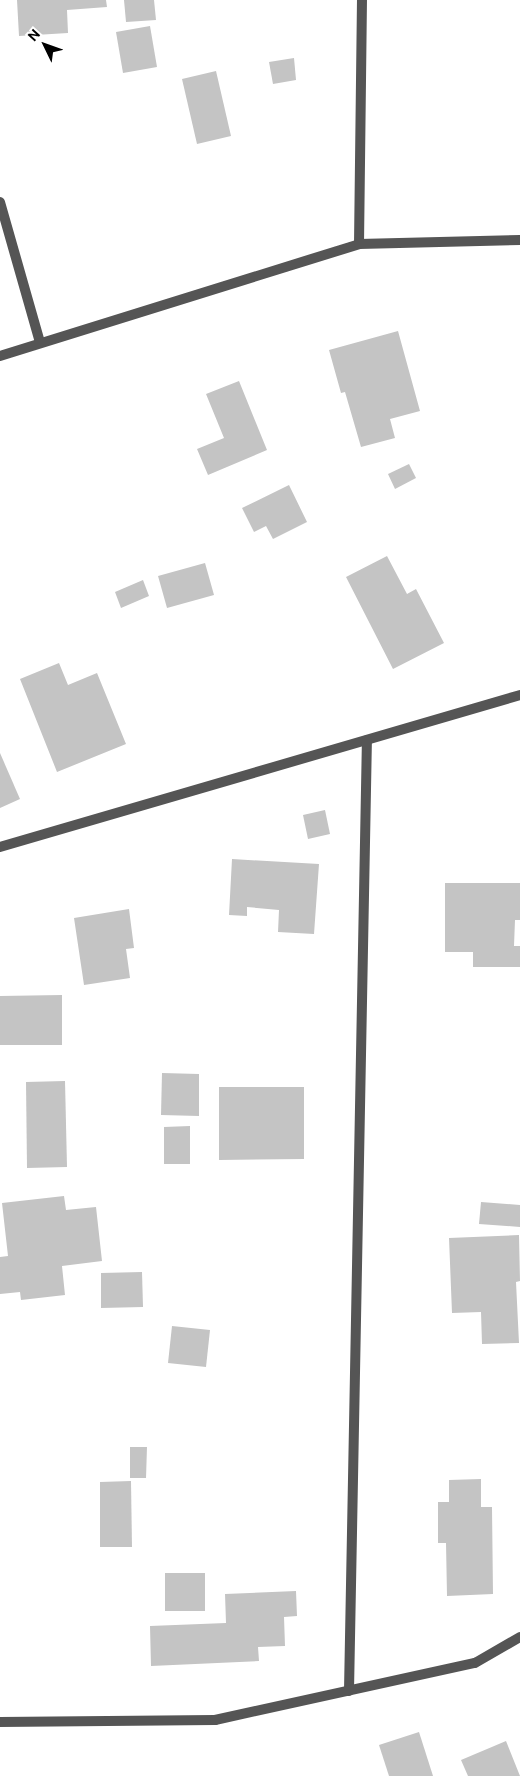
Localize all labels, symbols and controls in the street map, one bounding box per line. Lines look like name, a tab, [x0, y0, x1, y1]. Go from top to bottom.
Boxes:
north arrow	[20, 20, 70, 70]
text: N	[24, 26, 43, 44]

